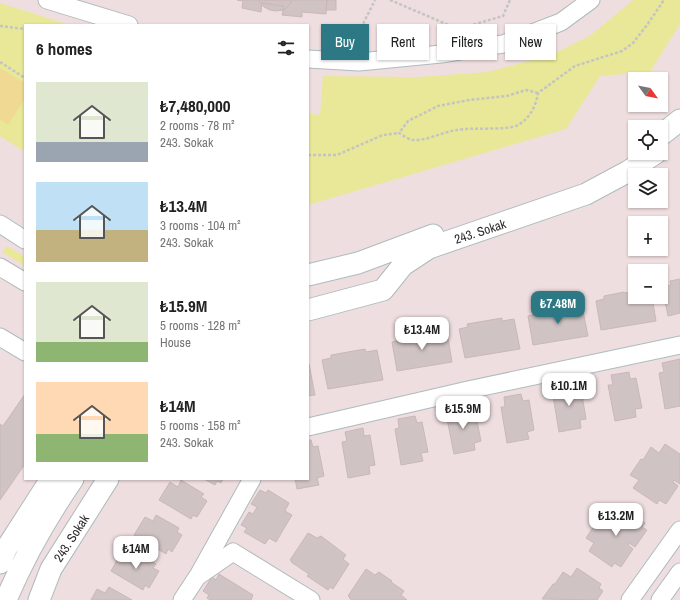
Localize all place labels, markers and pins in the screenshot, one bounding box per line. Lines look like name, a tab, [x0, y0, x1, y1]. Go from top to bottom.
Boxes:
pin: ₺7.48M	[525, 291, 591, 325]
pin: ₺13.4M	[389, 317, 455, 351]
pin: ₺10.1M	[536, 373, 602, 407]
pin: ₺15.9M	[430, 396, 496, 430]
pin: ₺13.2M	[583, 503, 649, 537]
pin: ₺14M	[112, 536, 160, 570]

